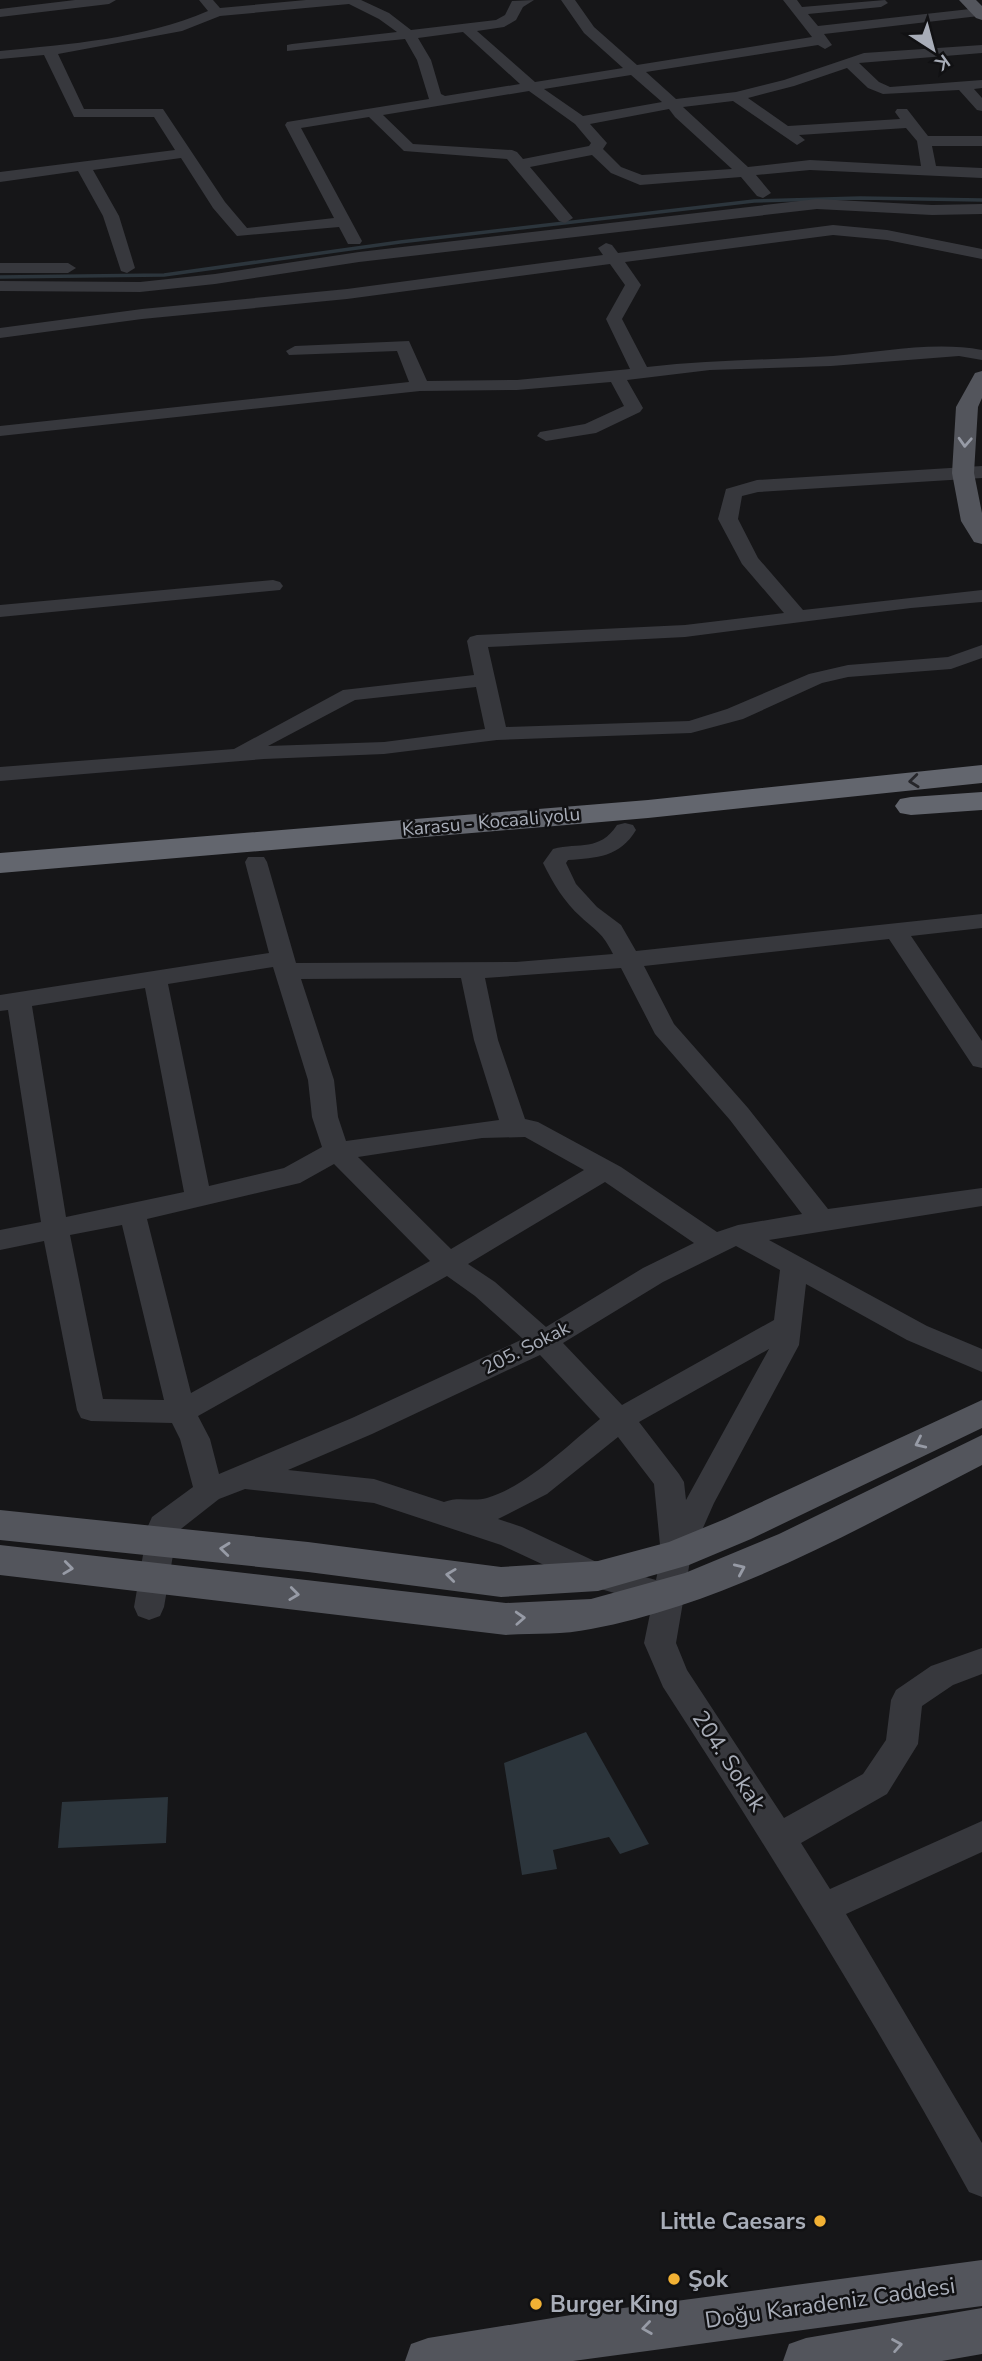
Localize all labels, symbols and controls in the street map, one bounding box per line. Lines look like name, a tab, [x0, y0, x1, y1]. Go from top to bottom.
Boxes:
north arrow	[898, 14, 968, 84]
text: K	[929, 48, 955, 77]
one-way arrow	[958, 437, 973, 448]
one-way arrow	[908, 773, 919, 788]
street label: Karasu - Kocaali yolu	[401, 801, 581, 843]
street label: 205. Sokak	[478, 1315, 575, 1381]
one-way arrow	[915, 1434, 927, 1448]
one-way arrow	[220, 1541, 231, 1556]
one-way arrow	[63, 1560, 74, 1575]
one-way arrow	[733, 1563, 745, 1577]
one-way arrow	[446, 1568, 457, 1583]
one-way arrow	[288, 1587, 300, 1602]
one-way arrow	[515, 1611, 526, 1626]
street label: 204. Sokak	[685, 1705, 773, 1818]
place label: Little Caesars	[660, 2206, 806, 2237]
marker: Little Caesars	[812, 2213, 828, 2229]
place label: Şok	[688, 2264, 729, 2295]
street label: Doğu Karadeniz Caddesi	[703, 2270, 957, 2336]
marker: Şok	[666, 2271, 682, 2287]
place label: Burger King	[550, 2289, 678, 2320]
marker: Burger King	[528, 2296, 544, 2312]
one-way arrow	[641, 2320, 653, 2335]
one-way arrow	[891, 2338, 903, 2353]

